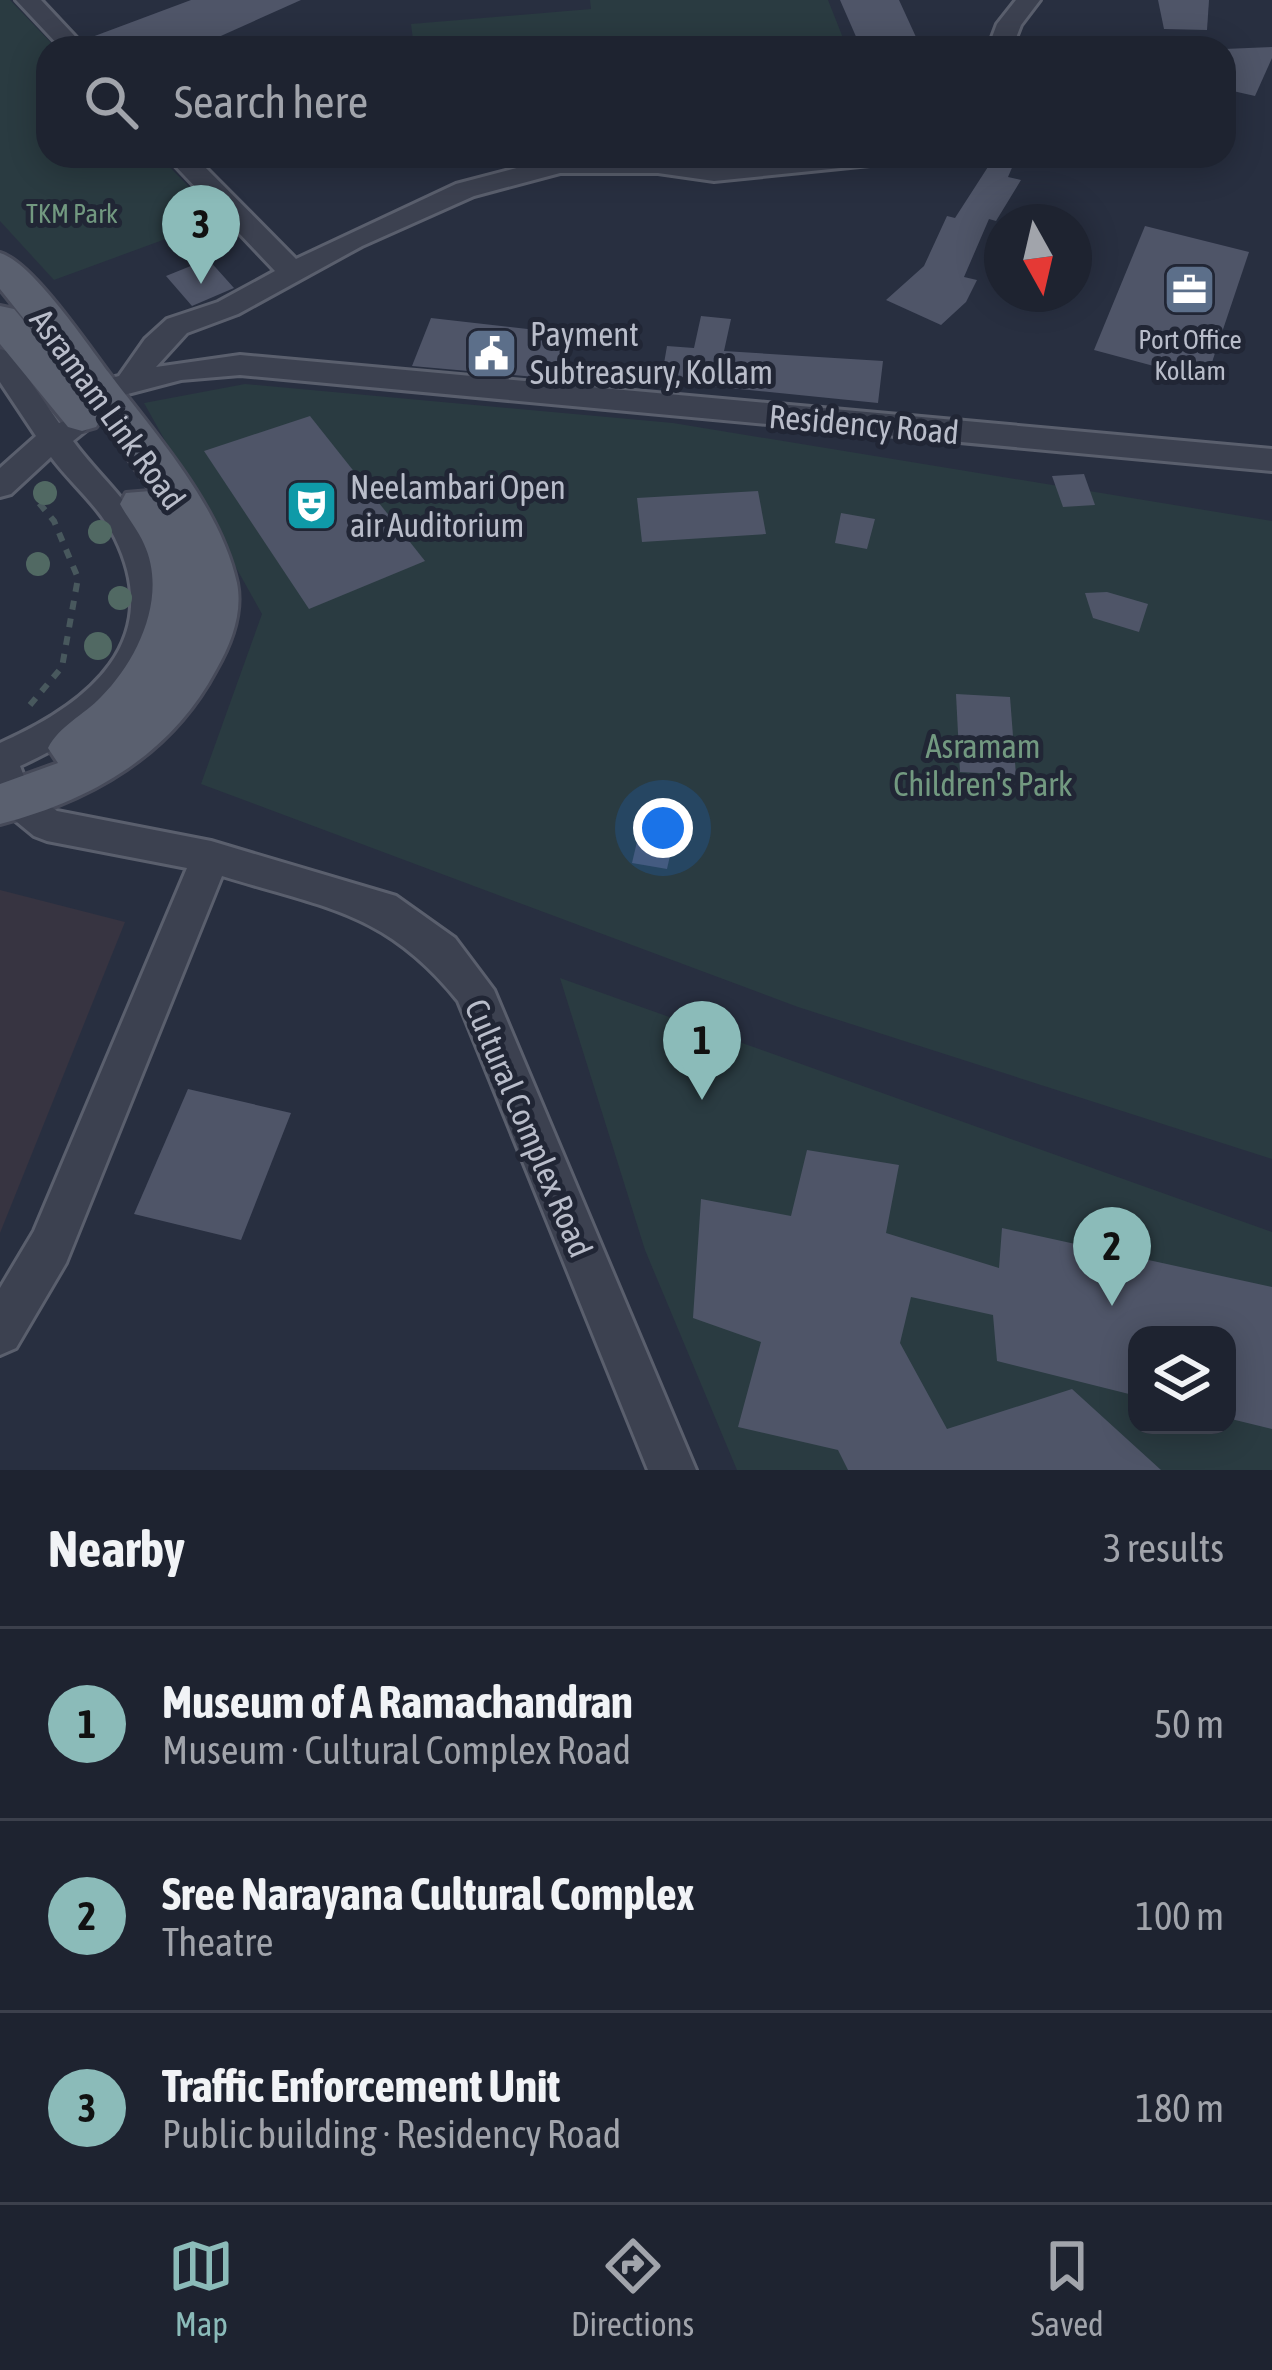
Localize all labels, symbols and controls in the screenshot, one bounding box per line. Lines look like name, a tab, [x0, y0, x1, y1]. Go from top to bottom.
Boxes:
search box	[36, 36, 1236, 168]
icon: search	[78, 69, 144, 135]
text: Search here	[174, 76, 368, 128]
pin: 3	[162, 185, 240, 284]
park label: TKM Park	[26, 198, 118, 229]
north arrow	[984, 204, 1092, 312]
office icon: Port Office Kollam	[1162, 261, 1218, 317]
street label: Asramam Link Road	[23, 302, 193, 516]
place label: Payment Subtreasury, Kollam	[530, 315, 773, 391]
place label: Port Office Kollam	[1138, 324, 1242, 386]
public building icon: Payment Subtreasury, Kollam	[463, 325, 519, 381]
street label: Residency Road	[767, 397, 961, 451]
place label: Neelambari Open air Auditorium	[350, 468, 566, 544]
theatre icon: Neelambari Open air Auditorium	[283, 478, 339, 534]
park label: Asramam Children's Park	[893, 727, 1073, 803]
your location	[633, 798, 693, 858]
street label: Cultural Complex Road	[458, 993, 600, 1263]
pin: 1	[663, 1001, 741, 1100]
pin: 2	[1073, 1207, 1151, 1306]
map controls	[1128, 1326, 1236, 1434]
button: layers	[1128, 1326, 1236, 1434]
text: Nearby	[48, 1519, 185, 1578]
text: 3 results	[1103, 1526, 1224, 1570]
text: Museum of A Ramachandran	[162, 1676, 633, 1728]
text: 1	[78, 1702, 96, 1746]
text: 50 m	[1154, 1702, 1224, 1746]
text: Museum · Cultural Complex Road	[162, 1728, 631, 1772]
text: Sree Narayana Cultural Complex	[162, 1868, 694, 1920]
text: 2	[78, 1894, 96, 1938]
text: 100 m	[1136, 1894, 1224, 1938]
text: Theatre	[162, 1920, 274, 1964]
text: Traffic Enforcement Unit	[162, 2060, 560, 2112]
text: 3	[78, 2086, 96, 2130]
text: 180 m	[1136, 2086, 1224, 2130]
text: Public building · Residency Road	[162, 2112, 621, 2156]
tab: Map	[168, 2233, 234, 2343]
tab: Directions	[571, 2233, 694, 2343]
tab: Saved	[1031, 2233, 1104, 2343]

